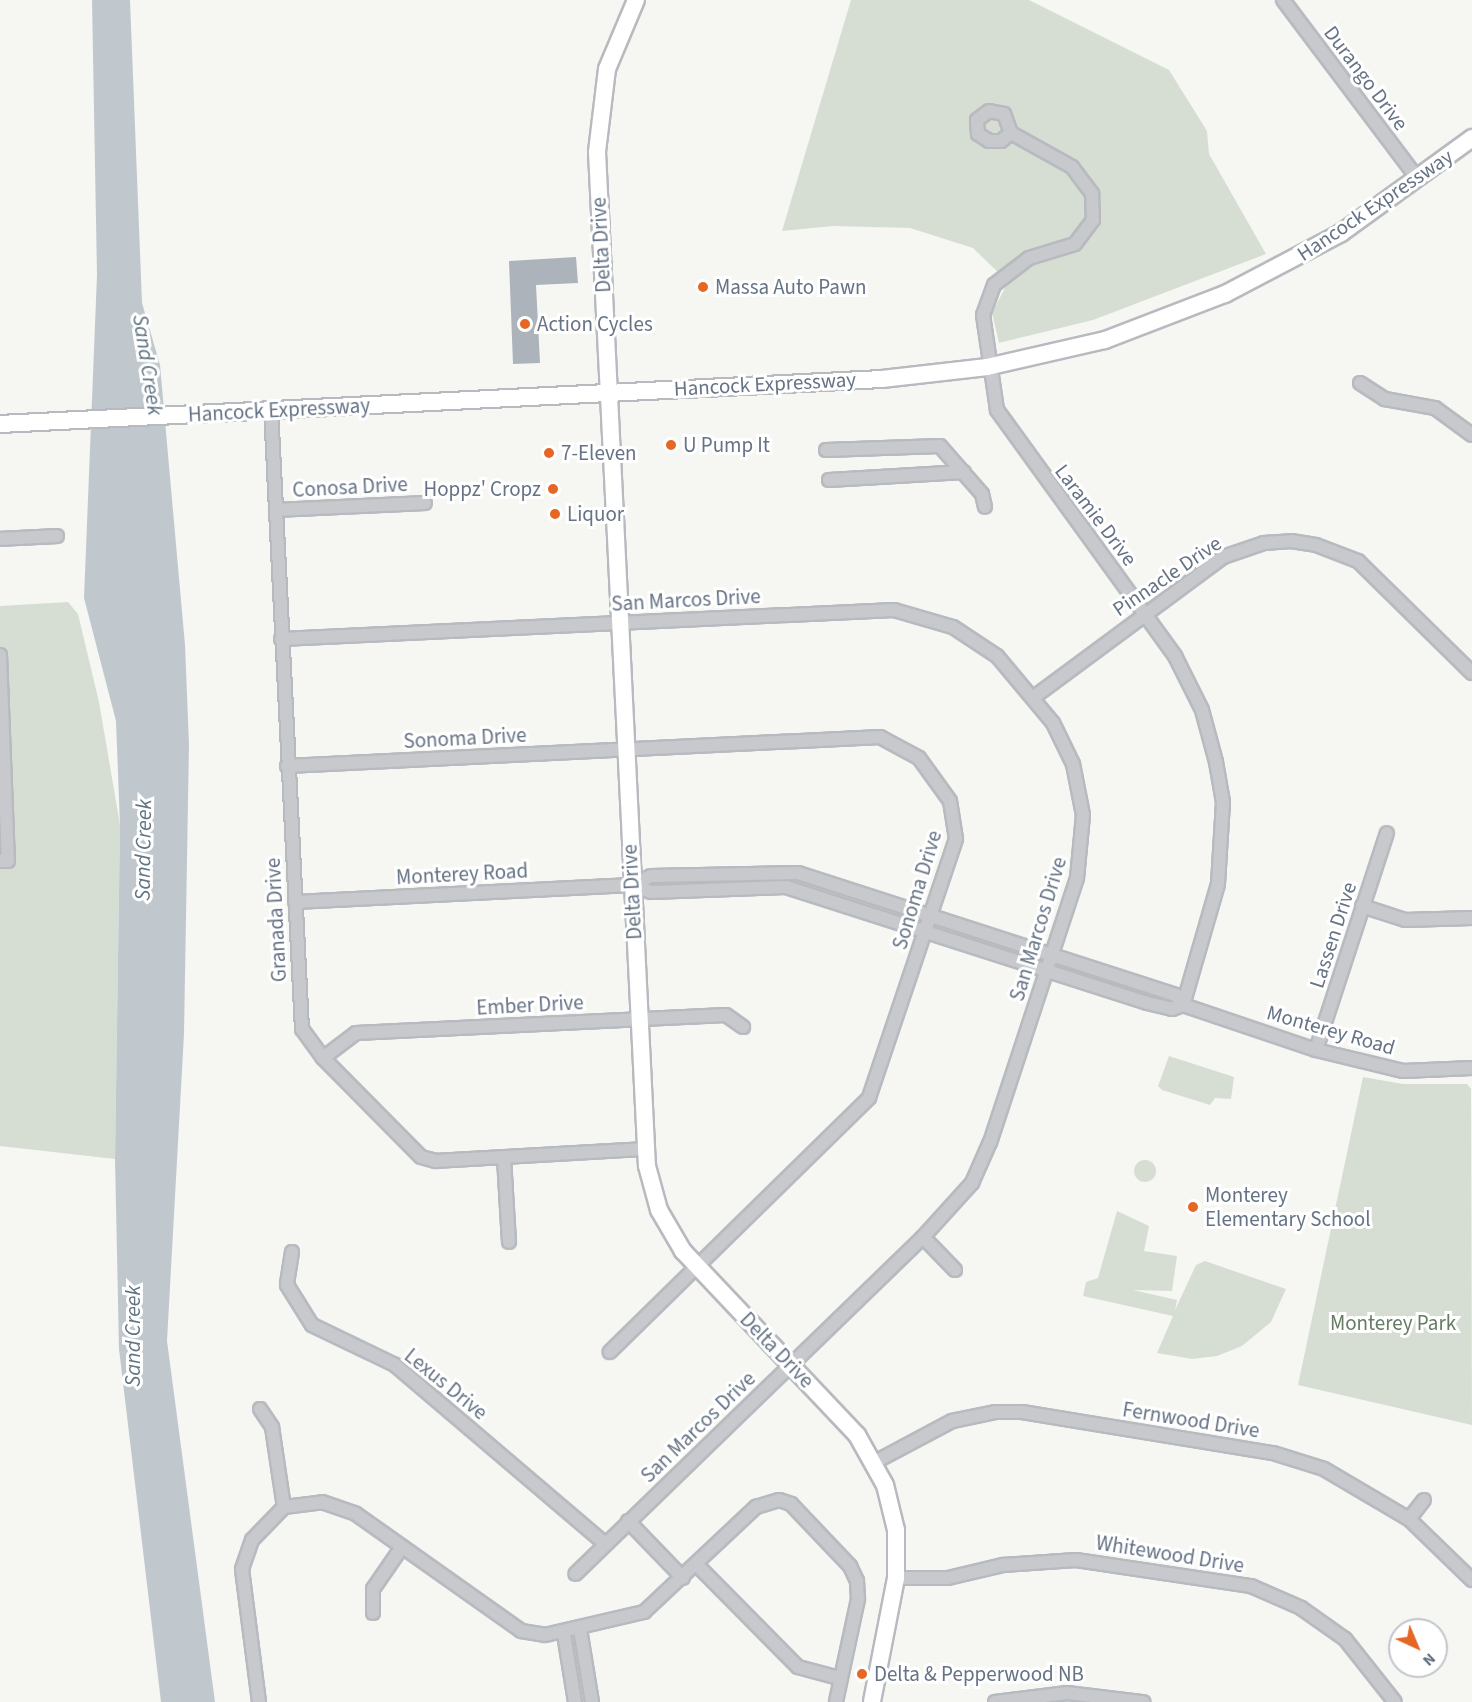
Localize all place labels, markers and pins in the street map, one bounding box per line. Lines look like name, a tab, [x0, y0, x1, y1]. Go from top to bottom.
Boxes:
place label: Massa Auto Pawn	[715, 274, 866, 300]
marker: Massa Auto Pawn	[696, 280, 710, 294]
place label: Action Cycles	[537, 311, 653, 337]
marker: Action Cycles	[518, 317, 532, 331]
place label: U Pump It	[683, 432, 770, 458]
marker: U Pump It	[664, 438, 678, 452]
place label: 7-Eleven	[561, 440, 637, 466]
marker: 7-Eleven	[542, 446, 556, 460]
place label: Hoppz' Cropz	[423, 476, 541, 502]
marker: Hoppz' Cropz	[546, 482, 560, 496]
place label: Liquor	[567, 501, 624, 527]
marker: Liquor	[548, 507, 562, 521]
place label: Monterey Elementary School	[1205, 1182, 1371, 1232]
marker: Monterey Elementary School	[1186, 1200, 1200, 1214]
place label: Delta & Pepperwood NB	[874, 1661, 1084, 1687]
marker: Delta & Pepperwood NB	[855, 1667, 869, 1681]

